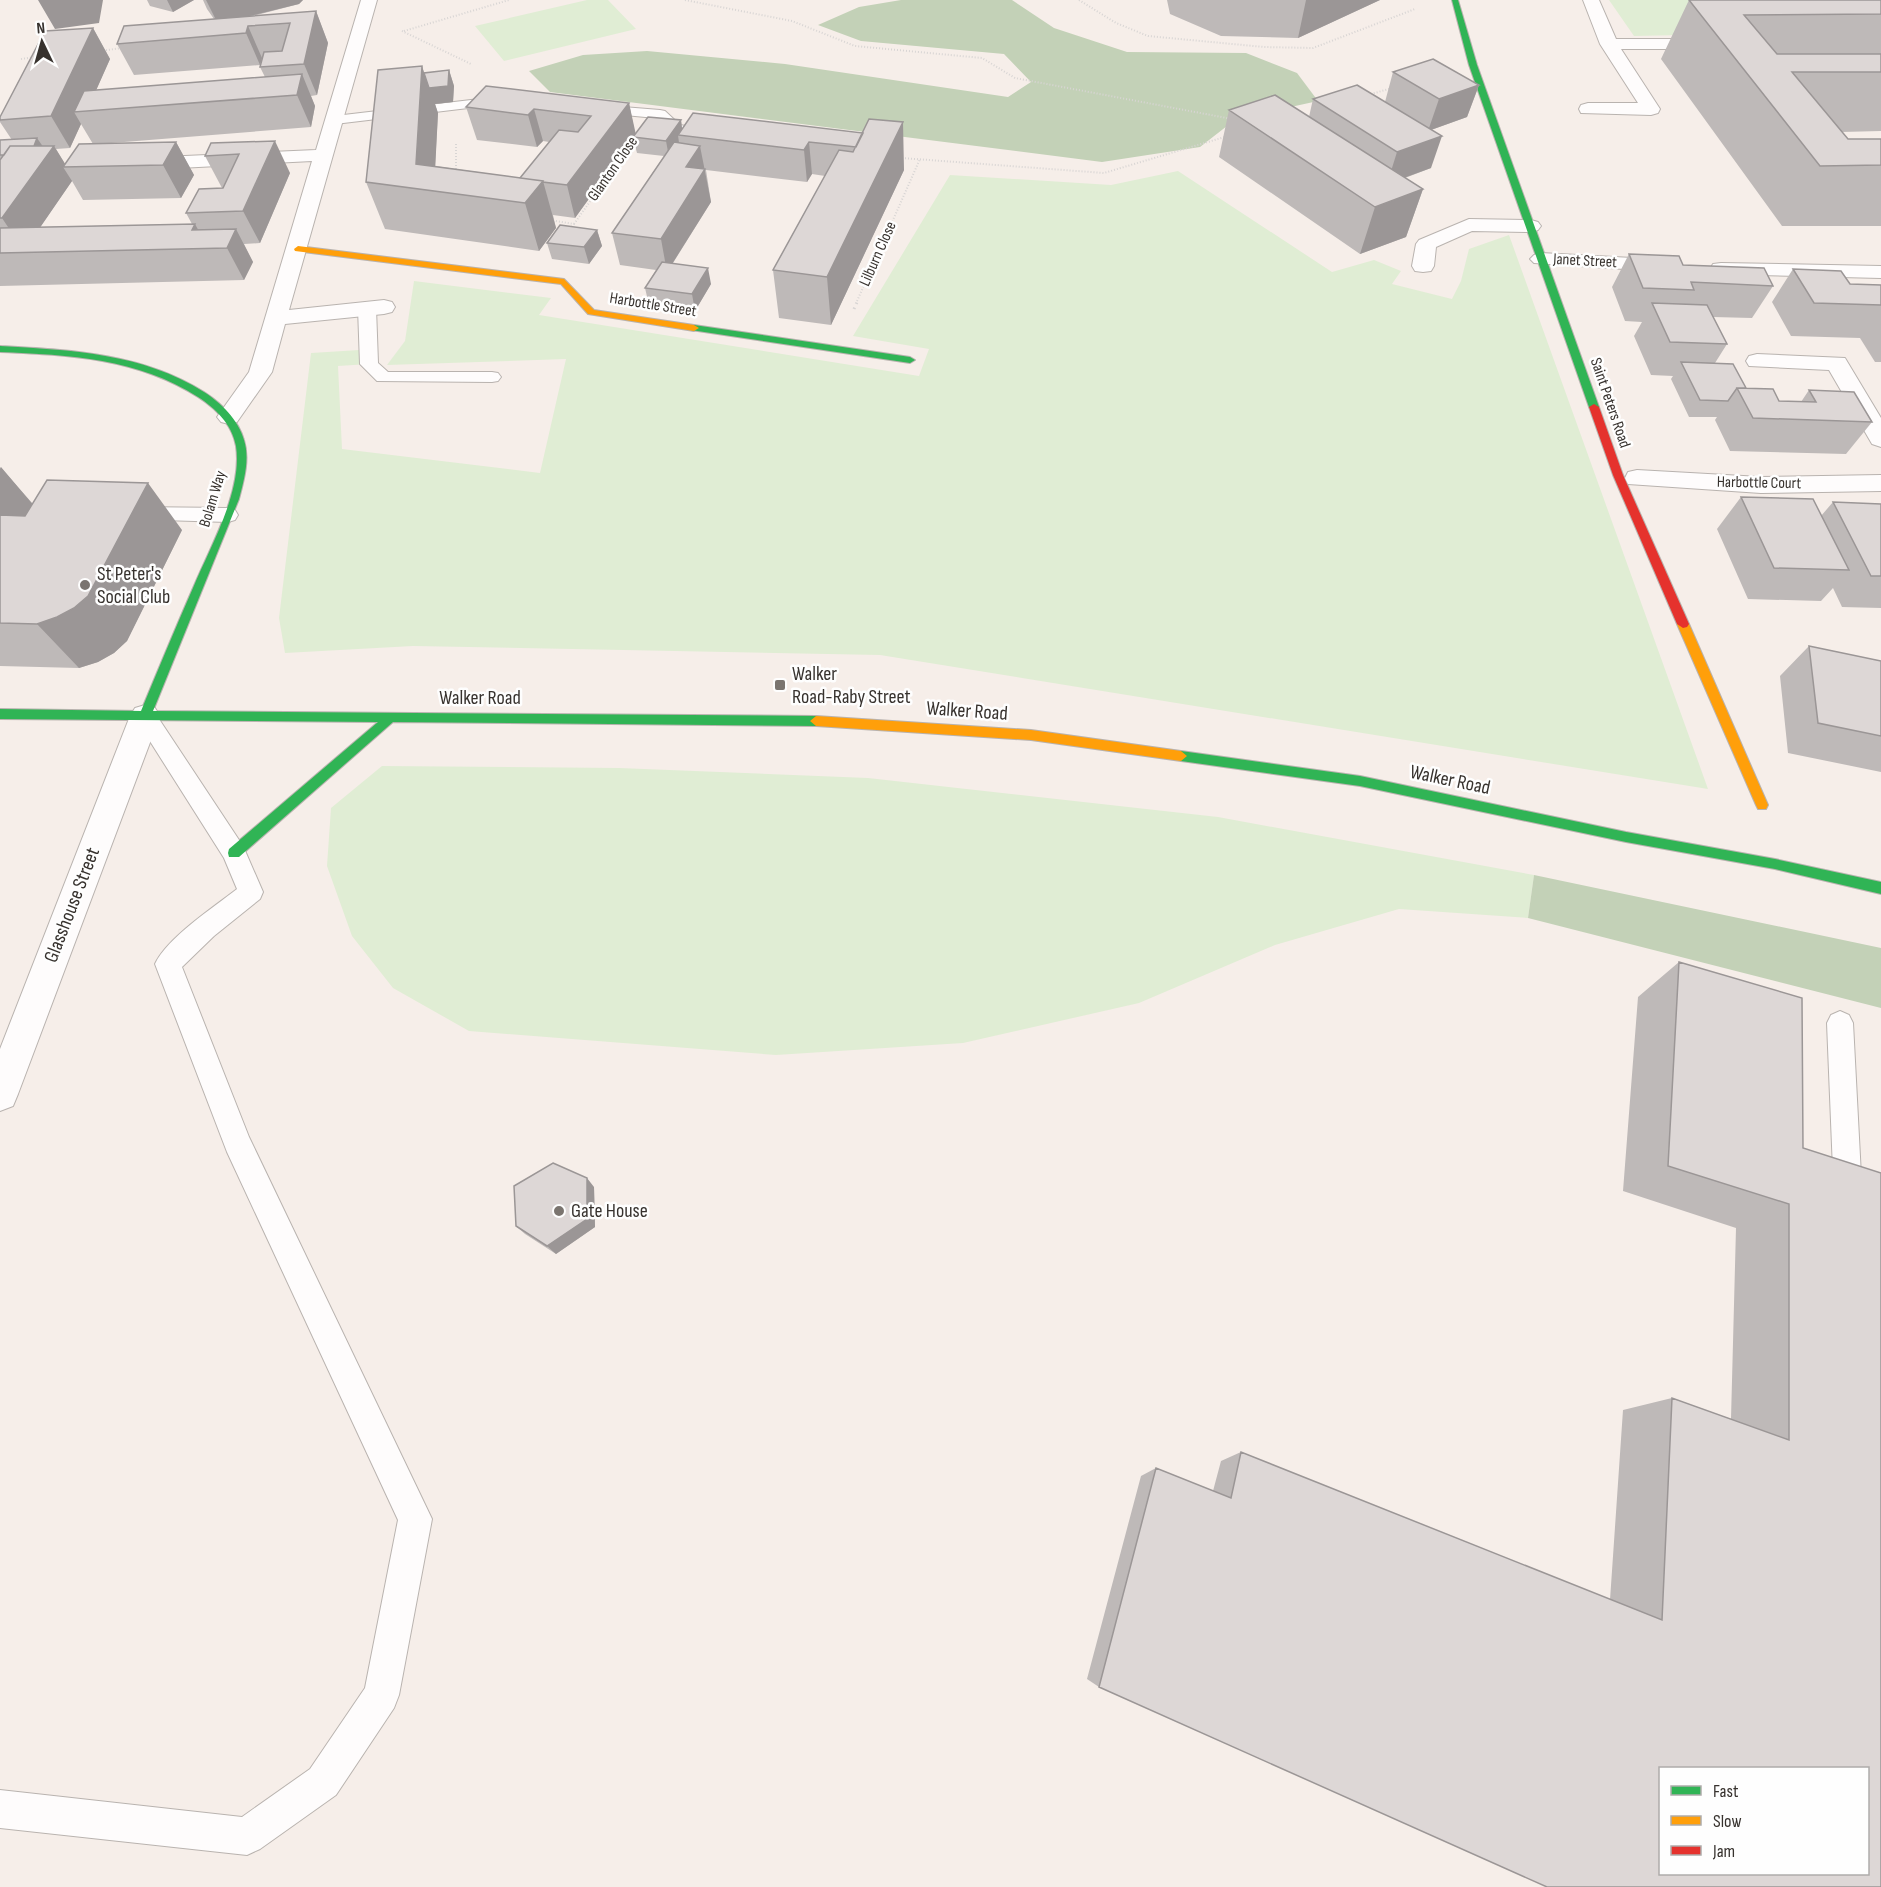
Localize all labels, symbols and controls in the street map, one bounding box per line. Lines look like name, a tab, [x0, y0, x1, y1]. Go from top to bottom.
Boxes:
north arrow	[12, 12, 72, 72]
text: N	[36, 19, 46, 38]
street label: Glanton Close	[584, 133, 642, 205]
street label: Lilburn Close	[855, 219, 901, 289]
street label: Janet Street	[1552, 250, 1617, 272]
street label: Harbottle Street	[608, 289, 698, 321]
street label: Saint Peters Road	[1586, 355, 1634, 451]
street label: Bolam Way	[195, 469, 231, 529]
street label: Harbottle Court	[1717, 473, 1802, 493]
place label: St Peter's Social Club	[97, 562, 170, 609]
marker: St Peter's Social Club	[78, 578, 92, 592]
place label: Walker Road-Raby Street	[792, 662, 911, 709]
marker: Walker Road-Raby Street	[773, 678, 787, 692]
street label: Walker Road	[439, 686, 521, 710]
street label: Walker Road	[926, 696, 1008, 726]
street label: Walker Road	[1408, 760, 1492, 800]
street label: Glasshouse Street	[39, 844, 105, 966]
place label: Gate House	[571, 1199, 648, 1223]
marker: Gate House	[552, 1204, 566, 1218]
legend	[1659, 1767, 1869, 1875]
text: Fast	[1713, 1781, 1739, 1802]
text: Slow	[1713, 1811, 1742, 1832]
text: Jam	[1712, 1841, 1735, 1862]

